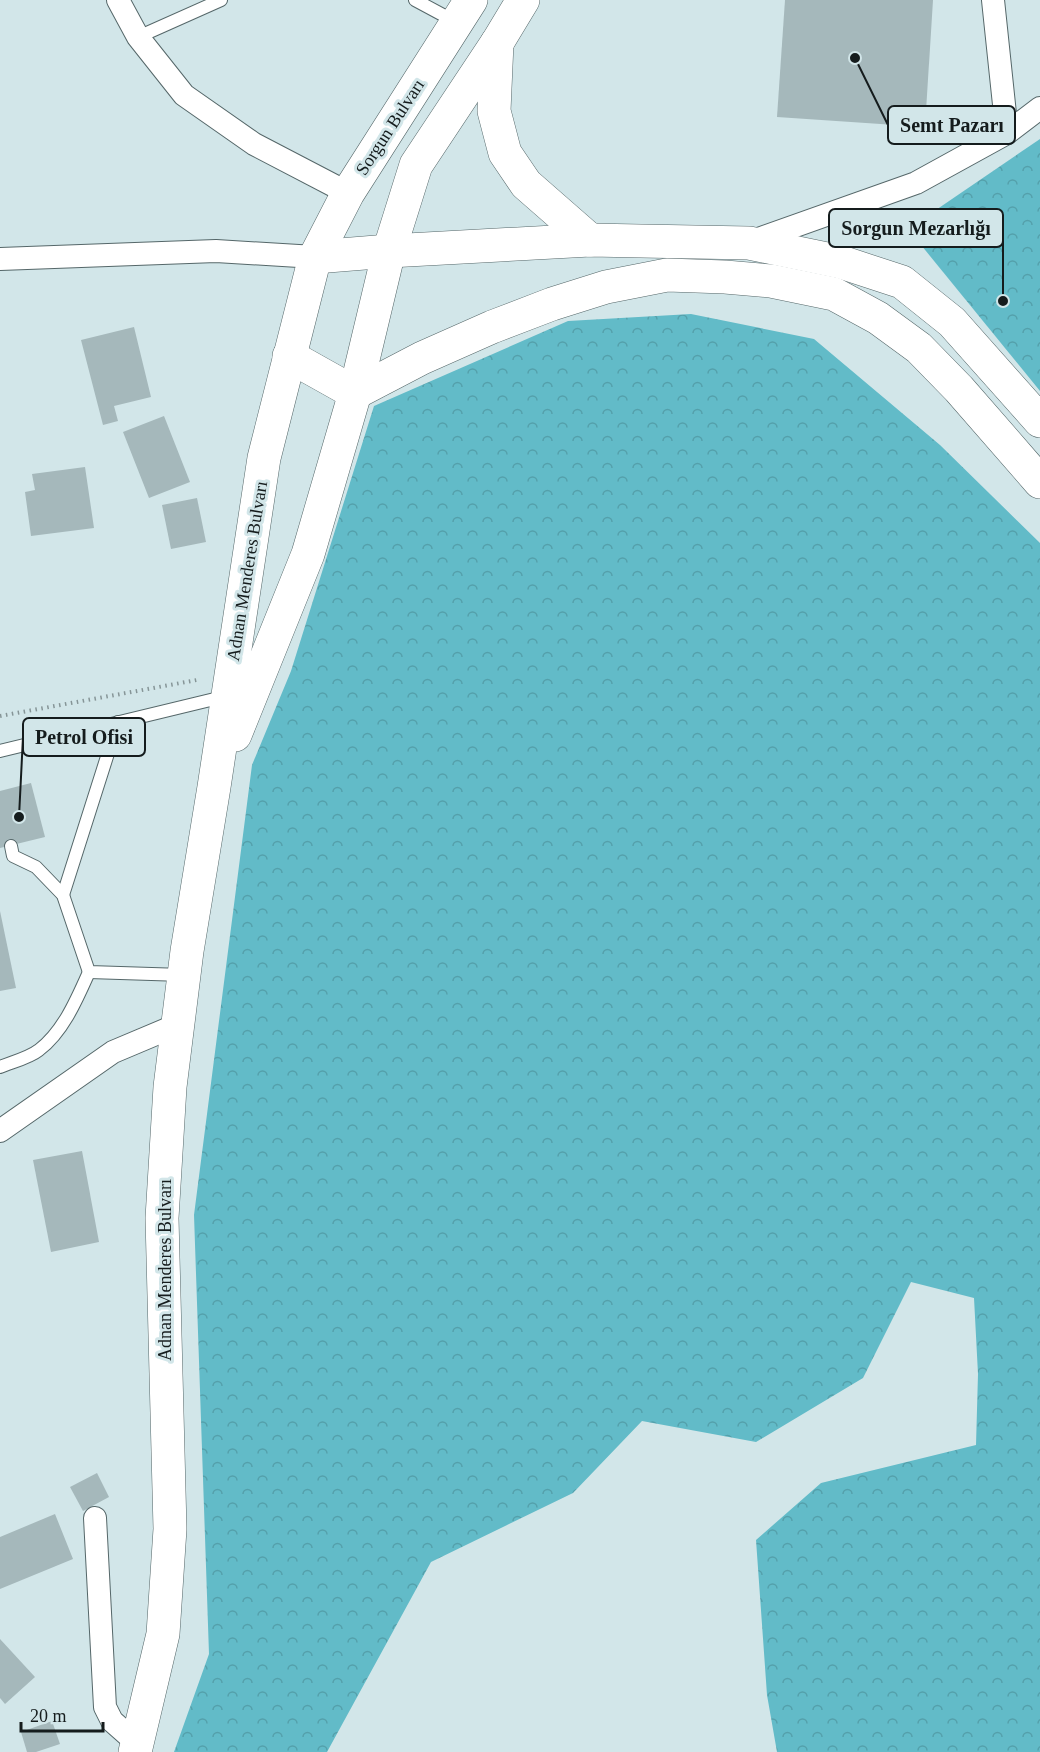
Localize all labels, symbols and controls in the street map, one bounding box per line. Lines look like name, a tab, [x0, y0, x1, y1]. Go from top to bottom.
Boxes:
street label: Sorgun Bulvarı	[352, 75, 428, 179]
callout: Semt Pazarı	[888, 106, 1015, 144]
text: Semt Pazarı	[900, 114, 1004, 136]
callout: Sorgun Mezarlığı	[829, 209, 1003, 247]
text: Sorgun Mezarlığı	[841, 217, 991, 240]
street label: Adnan Menderes Bulvarı	[223, 480, 271, 662]
callout: Petrol Ofisi	[23, 718, 145, 756]
text: Petrol Ofisi	[35, 726, 133, 748]
street label: Adnan Menderes Bulvarı	[155, 1179, 175, 1361]
scale bar	[21, 1695, 104, 1733]
text: 20 m	[30, 1706, 67, 1726]

